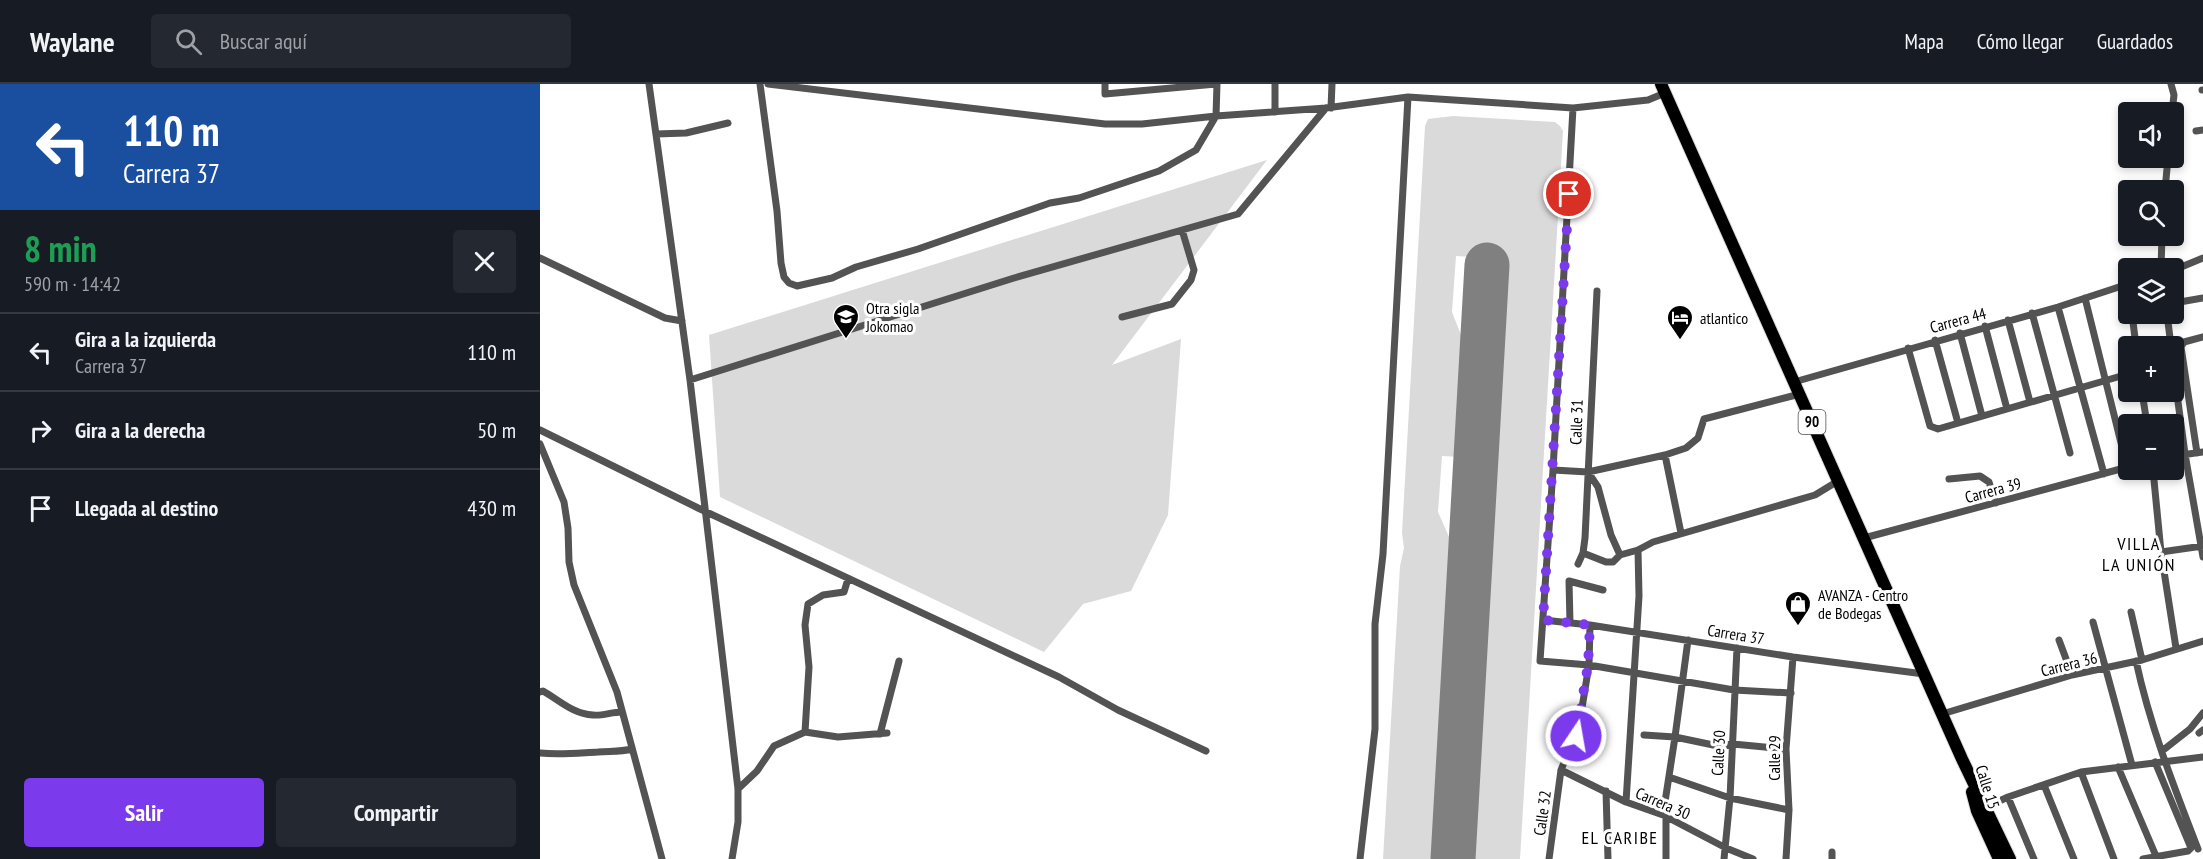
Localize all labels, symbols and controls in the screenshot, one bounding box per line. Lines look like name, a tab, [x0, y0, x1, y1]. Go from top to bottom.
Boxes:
search box	[151, 14, 571, 68]
text: Waylane	[30, 23, 115, 60]
icon: search	[172, 25, 205, 58]
text: Buscar aquí	[220, 27, 307, 55]
text: Mapa	[1905, 28, 1944, 55]
text: Cómo llegar	[1977, 28, 2064, 55]
text: Guardados	[2097, 28, 2173, 55]
map controls	[2118, 102, 2184, 480]
button: sound	[2118, 102, 2184, 168]
text: 110 m	[123, 103, 220, 158]
icon: left	[24, 108, 102, 186]
text: Carrera 37	[123, 156, 220, 190]
pin	[1543, 168, 1594, 219]
icon: arrive	[1552, 177, 1585, 210]
button: search	[2118, 180, 2184, 246]
text: 8 min	[24, 225, 97, 272]
button: close	[453, 230, 516, 293]
button: layers	[2118, 258, 2184, 324]
text: 590 m · 14:42	[24, 271, 121, 297]
place label: Otra sigla Jokomao	[865, 298, 919, 336]
school or university icon: Otra sigla Jokomao	[831, 302, 861, 340]
hotel icon: atlantico	[1665, 303, 1695, 341]
street label: Carrera 44	[1928, 303, 1988, 337]
place label: atlantico	[1700, 308, 1748, 328]
text: Gira a la izquierda	[75, 325, 216, 353]
icon: left	[24, 336, 57, 369]
button: +	[2118, 336, 2184, 402]
text: 110 m	[467, 338, 516, 366]
text: Carrera 37	[75, 353, 147, 379]
street label: Calle 31	[1565, 399, 1587, 445]
road number: 90	[1798, 410, 1826, 434]
icon: right	[24, 414, 57, 447]
button: −	[2118, 414, 2184, 480]
text: Gira a la derecha	[75, 416, 205, 444]
text: 50 m	[477, 416, 516, 444]
street label: Carrera 39	[1963, 473, 2023, 507]
icon: arrive	[24, 492, 57, 525]
text: Llegada al destino	[75, 494, 218, 522]
text: 430 m	[467, 494, 516, 522]
district label: VILLA LA UNIÓN	[2102, 532, 2176, 576]
place label: AVANZA - Centro de Bodegas	[1818, 585, 1908, 623]
shop icon: AVANZA - Centro de Bodegas	[1783, 589, 1813, 627]
street label: Carrera 37	[1706, 620, 1766, 648]
street label: Carrera 36	[2039, 647, 2099, 681]
position arrow	[1544, 704, 1608, 768]
street label: Calle 30	[1707, 730, 1729, 776]
street label: Calle 29	[1764, 735, 1784, 781]
street label: Calle 15	[1971, 762, 2005, 812]
button: Salir	[24, 778, 264, 847]
button: Compartir	[276, 778, 516, 847]
street label: Carrera 30	[1633, 783, 1693, 823]
street label: Calle 32	[1529, 789, 1555, 837]
district label: EL CARIBE	[1581, 826, 1659, 849]

